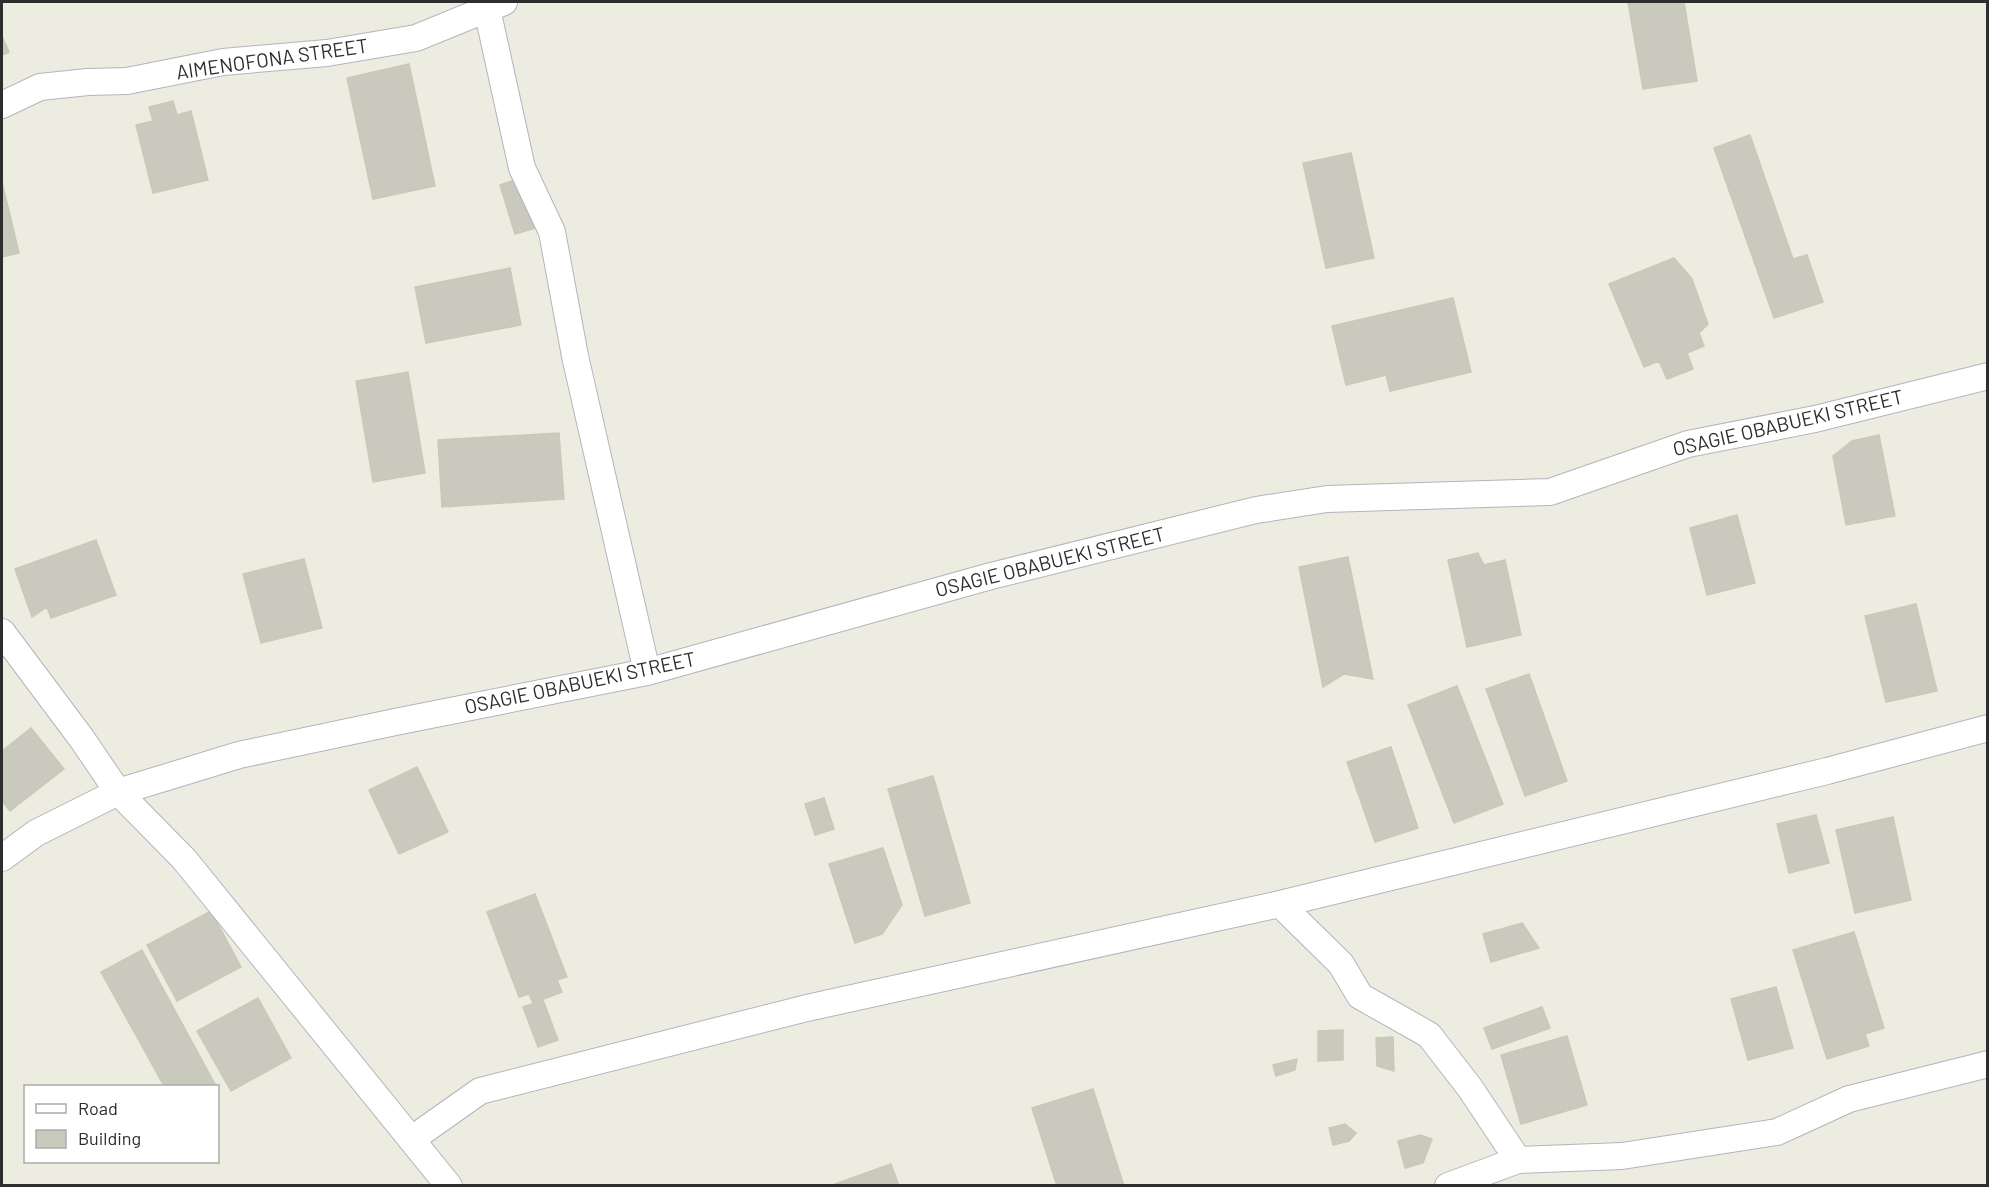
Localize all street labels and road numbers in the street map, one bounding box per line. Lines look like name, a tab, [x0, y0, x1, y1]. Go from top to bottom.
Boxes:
street label: AIMENOFONA STREET	[174, 33, 369, 83]
street label: OSAGIE OBABUEKI STREET	[1670, 384, 1905, 460]
street label: OSAGIE OBABUEKI STREET	[933, 521, 1167, 601]
street label: OSAGIE OBABUEKI STREET	[462, 646, 698, 718]

